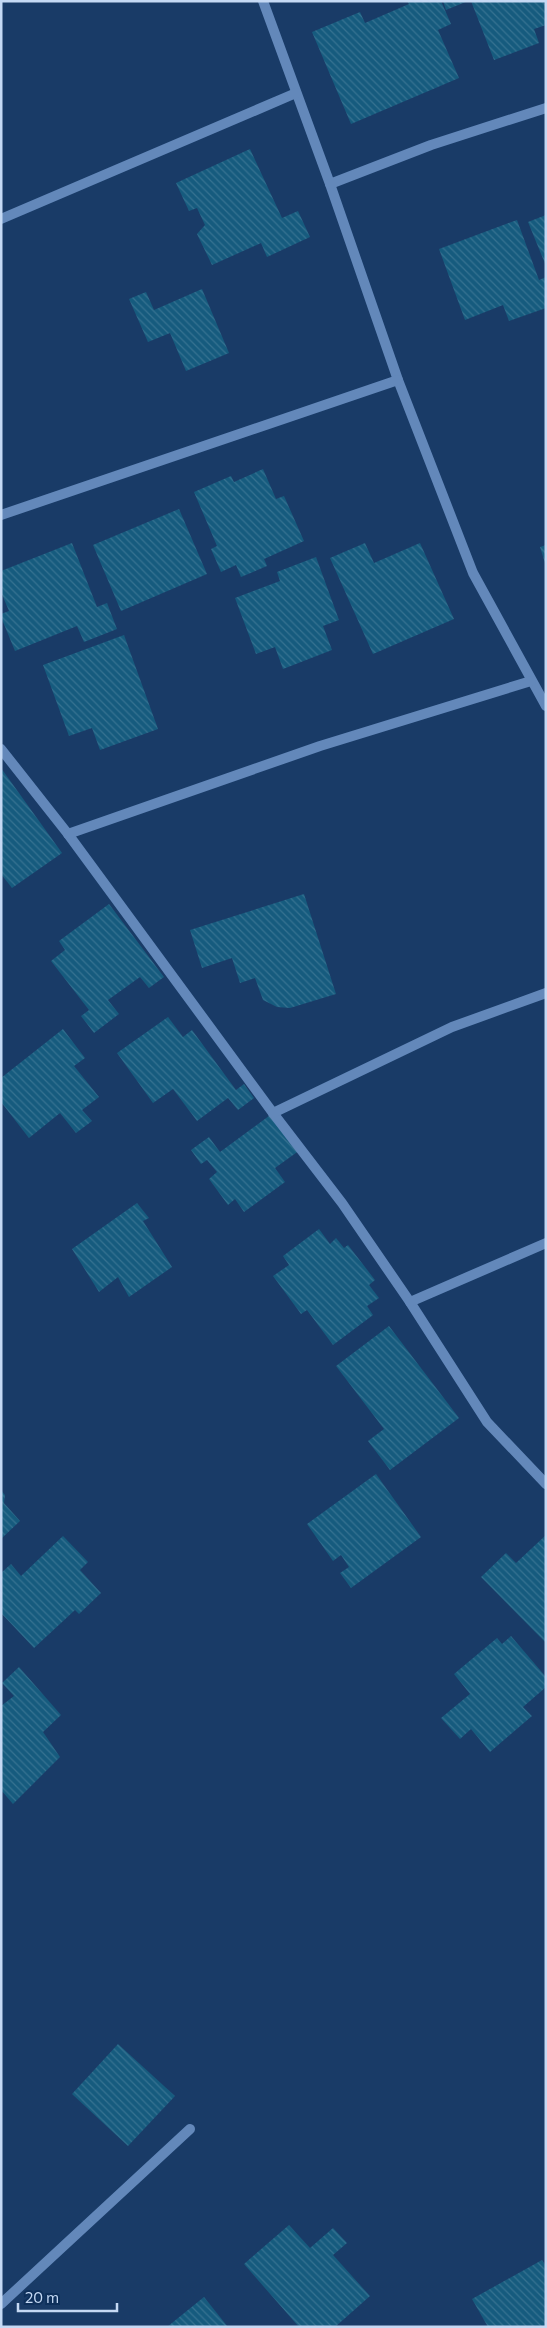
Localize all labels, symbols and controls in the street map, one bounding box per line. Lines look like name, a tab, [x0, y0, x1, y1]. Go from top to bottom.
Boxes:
scale bar	[18, 2280, 116, 2312]
text: 20 m	[25, 2288, 59, 2306]

